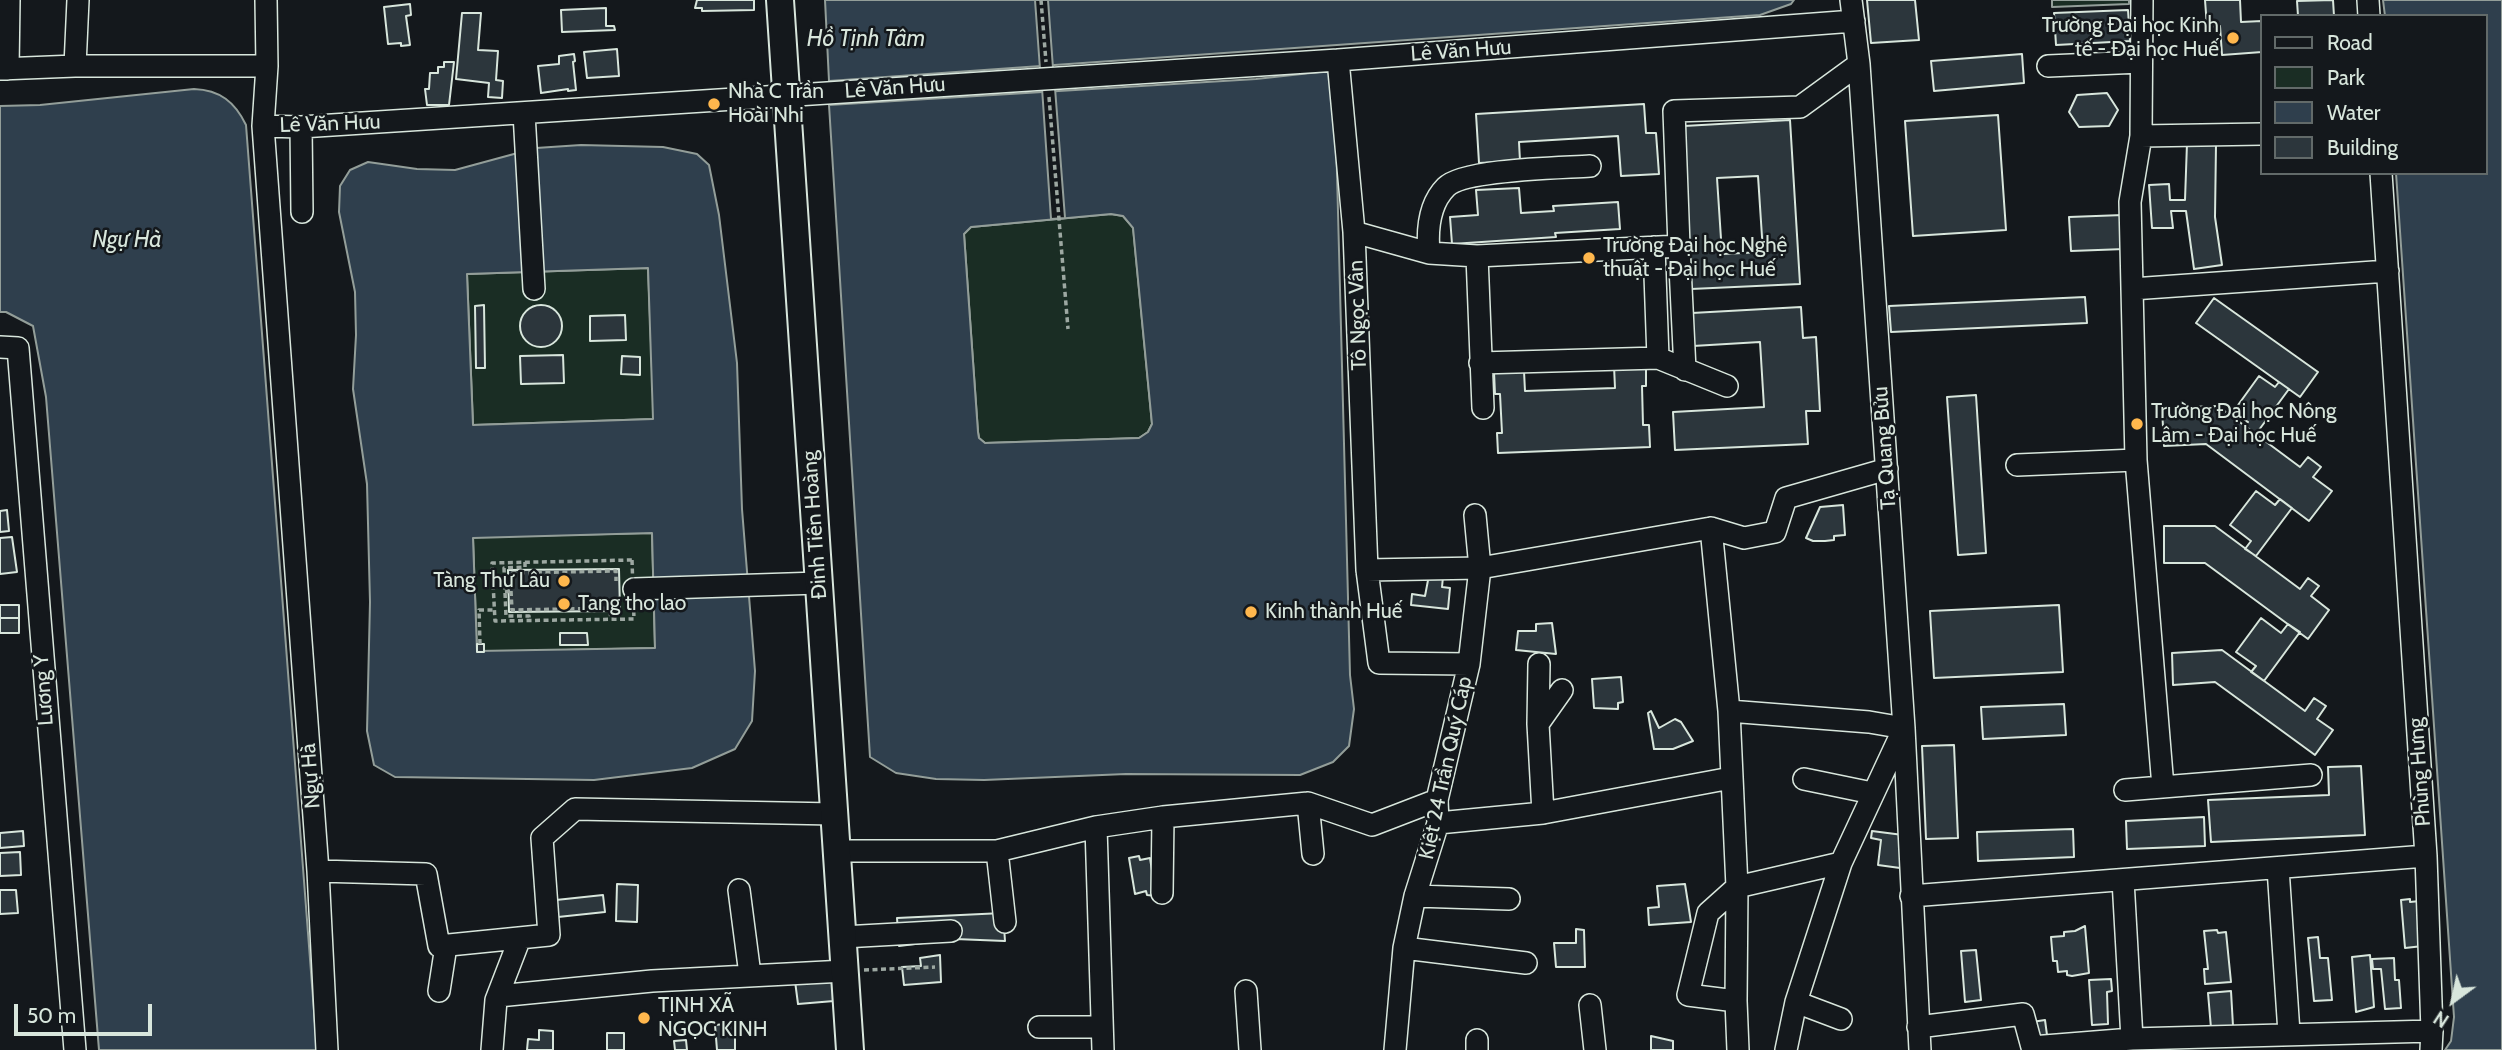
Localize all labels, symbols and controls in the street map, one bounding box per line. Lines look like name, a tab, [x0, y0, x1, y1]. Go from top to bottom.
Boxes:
place label: Trường Đại học Kinh tế - Đại học Huế	[2042, 13, 2219, 63]
legend	[2260, 14, 2488, 175]
water label: Hồ Tịnh Tâm	[807, 25, 925, 53]
marker: Trường Đại học Kinh tế - Đại học Huế	[2225, 30, 2241, 46]
text: Road	[2327, 30, 2373, 55]
street label: Lê Văn Hưu	[1410, 35, 1512, 67]
text: Park	[2327, 65, 2365, 90]
street label: Lê Văn Hưu	[844, 72, 946, 104]
place label: Nhà C Trần Hoài Nhi	[728, 79, 824, 129]
marker: Nhà C Trần Hoài Nhi	[706, 96, 722, 112]
text: Water	[2327, 100, 2380, 125]
street label: Lê Văn Hưu	[279, 110, 381, 138]
text: Building	[2327, 135, 2398, 160]
water label: Ngự Hà	[92, 226, 162, 254]
place label: Trường Đại học Nghệ thuật - Đại học Huế	[1603, 233, 1787, 283]
marker: Trường Đại học Nghệ thuật - Đại học Huế	[1581, 250, 1597, 266]
street label: Tô Ngọc Vân	[1343, 259, 1373, 371]
street label: Tạ Quang Bửu	[1868, 386, 1902, 510]
place label: Trường Đại học Nông Lâm - Đại học Huế	[2151, 399, 2336, 449]
marker: Trường Đại học Nông Lâm - Đại học Huế	[2129, 416, 2145, 432]
street label: Đinh Tiên Hoàng	[797, 450, 833, 600]
place label: Tàng Thư Lâu	[433, 568, 550, 594]
marker: Tàng Thư Lâu	[556, 573, 572, 589]
place label: Tang tho lao	[578, 591, 686, 617]
marker: Tang tho lao	[556, 596, 572, 612]
place label: Kinh thành Huế	[1265, 599, 1402, 625]
marker: Kinh thành Huế	[1243, 604, 1259, 620]
street label: Lương Y	[29, 653, 59, 727]
street label: Kiệt 24 Trần Quý Cáp	[1414, 674, 1478, 862]
street label: Phùng Hưng	[2404, 717, 2436, 827]
street label: Ngự Hà	[296, 743, 326, 809]
north arrow	[2418, 966, 2488, 1036]
scale bar	[18, 990, 156, 1034]
place label: TỊNH XÃ NGỌC KINH	[658, 993, 768, 1043]
text: 50 m	[27, 1003, 76, 1028]
text: N	[2429, 1006, 2453, 1032]
marker: TỊNH XÃ NGỌC KINH	[636, 1010, 652, 1026]

